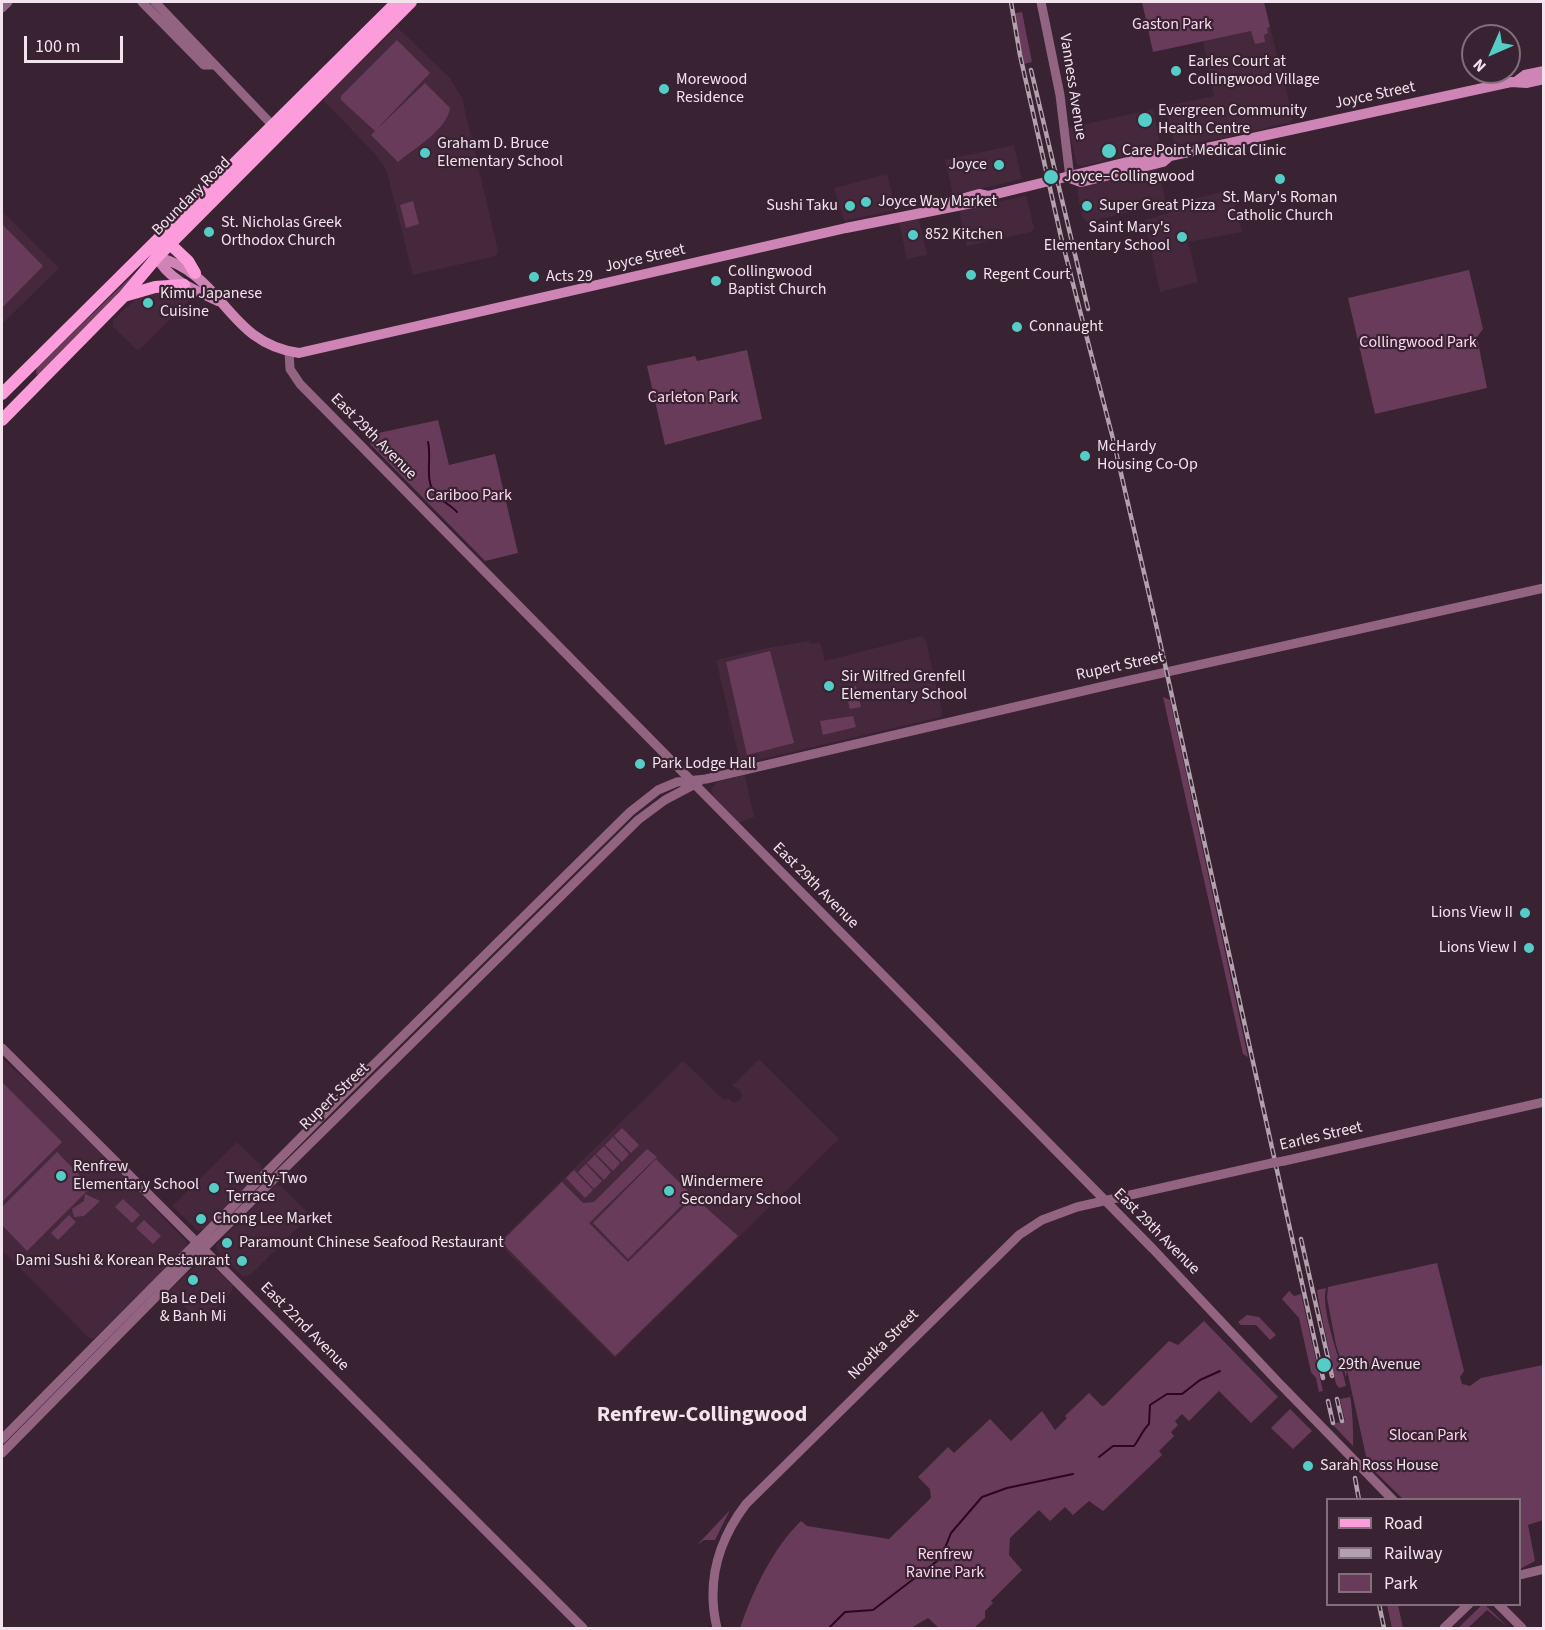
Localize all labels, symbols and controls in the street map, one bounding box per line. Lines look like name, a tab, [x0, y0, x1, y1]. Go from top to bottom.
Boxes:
park label: Gaston Park	[1132, 15, 1212, 35]
scale bar	[27, 24, 126, 62]
north arrow	[1461, 24, 1521, 84]
street label: Vanness Avenue	[1054, 33, 1090, 141]
text: 100 m	[35, 34, 80, 59]
place label: Earles Court at Collingwood Village	[1188, 52, 1320, 90]
text: N	[1468, 54, 1491, 77]
marker: Earles Court at Collingwood Village	[1169, 64, 1183, 78]
place label: Morewood Residence	[676, 70, 747, 108]
street label: Joyce Street	[1333, 78, 1417, 114]
marker: Morewood Residence	[657, 82, 671, 96]
place label: Evergreen Community Health Centre	[1158, 101, 1307, 139]
marker: Evergreen Community Health Centre	[1136, 111, 1154, 129]
place label: Graham D. Bruce Elementary School	[437, 134, 563, 172]
place label: Care Point Medical Clinic	[1122, 141, 1286, 161]
marker: Care Point Medical Clinic	[1100, 142, 1118, 160]
marker: Graham D. Bruce Elementary School	[418, 146, 432, 160]
street label: Boundary Road	[149, 154, 235, 240]
place label: Joyce	[948, 155, 987, 175]
marker: Joyce	[992, 158, 1006, 172]
place label: Joyce–Collingwood	[1064, 167, 1195, 187]
marker: Joyce–Collingwood	[1042, 168, 1060, 186]
marker: St. Mary's Roman Catholic Church	[1273, 172, 1287, 186]
place label: St. Mary's Roman Catholic Church	[1222, 188, 1338, 226]
place label: Joyce Way Market	[878, 192, 997, 212]
marker: Joyce Way Market	[859, 195, 873, 209]
place label: Sushi Taku	[766, 196, 838, 216]
place label: Super Great Pizza	[1099, 196, 1216, 216]
marker: Sushi Taku	[843, 199, 857, 213]
marker: Super Great Pizza	[1080, 199, 1094, 213]
place label: St. Nicholas Greek Orthodox Church	[221, 213, 342, 251]
place label: Saint Mary's Elementary School	[1044, 218, 1170, 256]
marker: St. Nicholas Greek Orthodox Church	[202, 225, 216, 239]
place label: 852 Kitchen	[925, 225, 1003, 245]
marker: 852 Kitchen	[906, 228, 920, 242]
marker: Saint Mary's Elementary School	[1175, 230, 1189, 244]
street label: Joyce Street	[603, 240, 687, 278]
place label: Collingwood Baptist Church	[728, 262, 826, 300]
place label: Regent Court	[983, 265, 1070, 285]
place label: Acts 29	[546, 267, 593, 287]
marker: Regent Court	[964, 268, 978, 282]
marker: Acts 29	[527, 270, 541, 284]
marker: Collingwood Baptist Church	[709, 274, 723, 288]
place label: Kimu Japanese Cuisine	[160, 284, 262, 322]
marker: Kimu Japanese Cuisine	[141, 296, 155, 310]
place label: Connaught	[1029, 317, 1103, 337]
marker: Connaught	[1010, 320, 1024, 334]
park label: Collingwood Park	[1359, 333, 1477, 353]
park label: Carleton Park	[648, 388, 738, 408]
street label: East 29th Avenue	[326, 390, 420, 484]
place label: McHardy Housing Co-Op	[1097, 437, 1198, 475]
marker: McHardy Housing Co-Op	[1078, 449, 1092, 463]
park label: Cariboo Park	[426, 486, 512, 506]
street label: Rupert Street	[1075, 648, 1165, 686]
place label: Sir Wilfred Grenfell Elementary School	[841, 667, 967, 705]
marker: Sir Wilfred Grenfell Elementary School	[822, 679, 836, 693]
place label: Park Lodge Hall	[652, 754, 756, 774]
marker: Park Lodge Hall	[633, 757, 647, 771]
street label: East 29th Avenue	[768, 839, 862, 933]
place label: Lions View II	[1431, 903, 1513, 923]
marker: Lions View II	[1518, 906, 1532, 920]
place label: Lions View I	[1439, 938, 1517, 958]
marker: Lions View I	[1522, 941, 1536, 955]
street label: Rupert Street	[296, 1059, 374, 1135]
street label: Earles Street	[1278, 1118, 1364, 1156]
place label: Renfrew Elementary School	[73, 1157, 199, 1195]
marker: Renfrew Elementary School	[54, 1169, 68, 1183]
place label: Twenty-Two Terrace	[226, 1169, 307, 1207]
place label: Windermere Secondary School	[681, 1172, 801, 1210]
marker: Twenty-Two Terrace	[207, 1181, 221, 1195]
marker: Windermere Secondary School	[662, 1184, 676, 1198]
street label: East 29th Avenue	[1109, 1185, 1203, 1279]
place label: Chong Lee Market	[213, 1209, 332, 1229]
marker: Chong Lee Market	[194, 1212, 208, 1226]
place label: Paramount Chinese Seafood Restaurant	[239, 1233, 504, 1253]
marker: Paramount Chinese Seafood Restaurant	[220, 1236, 234, 1250]
place label: Dami Sushi & Korean Restaurant	[16, 1251, 230, 1271]
marker: Dami Sushi & Korean Restaurant	[235, 1254, 249, 1268]
marker: Ba Le Deli & Banh Mi	[186, 1273, 200, 1287]
street label: East 22nd Avenue	[256, 1279, 352, 1375]
place label: Ba Le Deli & Banh Mi	[160, 1289, 226, 1327]
street label: Nootka Street	[845, 1306, 923, 1384]
place label: 29th Avenue	[1338, 1355, 1421, 1375]
marker: 29th Avenue	[1315, 1356, 1333, 1374]
district label: Renfrew-Collingwood	[597, 1403, 807, 1429]
park label: Slocan Park	[1389, 1426, 1467, 1446]
place label: Sarah Ross House	[1320, 1456, 1438, 1476]
marker: Sarah Ross House	[1301, 1459, 1315, 1473]
legend	[1326, 1498, 1521, 1606]
text: Road	[1384, 1511, 1423, 1536]
text: Railway	[1384, 1541, 1443, 1566]
park label: Renfrew Ravine Park	[906, 1545, 984, 1583]
text: Park	[1384, 1571, 1418, 1596]

